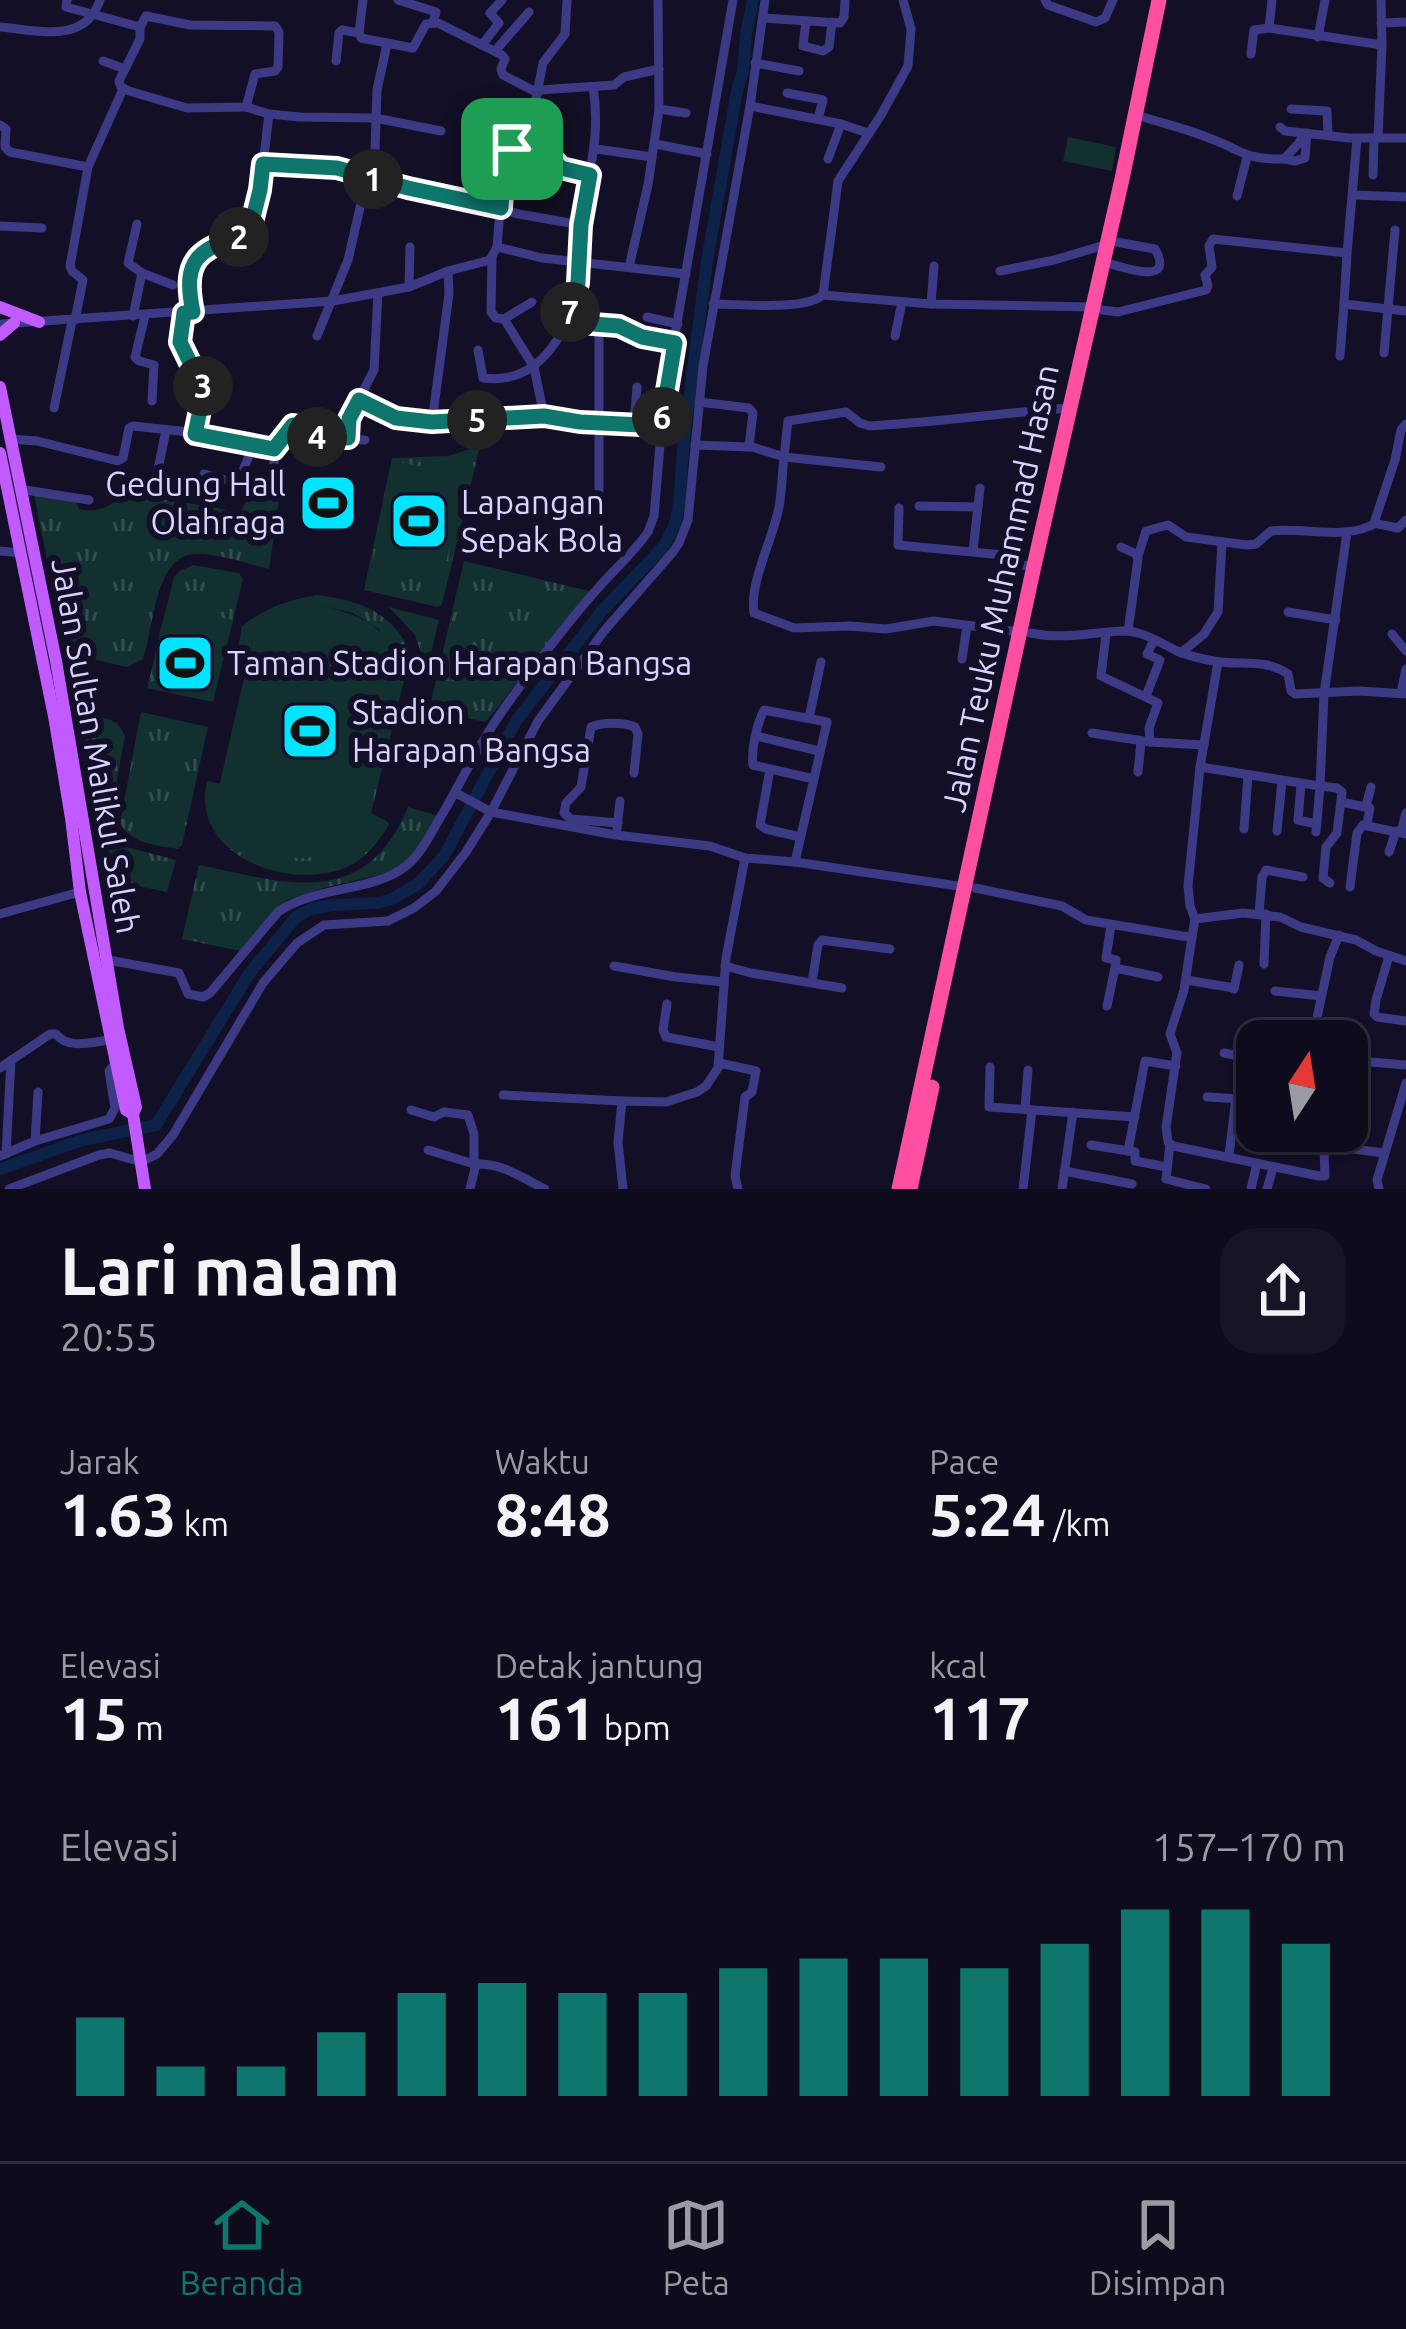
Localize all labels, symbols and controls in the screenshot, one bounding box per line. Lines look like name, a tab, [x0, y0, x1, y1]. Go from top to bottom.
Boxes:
pin	[461, 98, 563, 200]
icon: arrive	[479, 116, 545, 182]
pin: 1	[343, 149, 403, 209]
text: 1	[364, 160, 382, 197]
pin: 2	[209, 207, 269, 267]
text: 2	[230, 218, 248, 255]
pin: 7	[540, 282, 600, 342]
text: 7	[561, 293, 579, 330]
pin: 3	[173, 356, 233, 416]
street label: Jalan Teuku Muhammad Hasan	[934, 361, 1065, 815]
text: 3	[194, 367, 212, 404]
pin: 6	[632, 387, 692, 447]
pin: 5	[447, 390, 507, 450]
text: 6	[653, 398, 671, 435]
text: 5	[468, 401, 486, 438]
pin: 4	[287, 407, 347, 467]
text: 4	[308, 418, 326, 455]
place label: Gedung Hall Olahraga	[105, 465, 286, 540]
sports icon: Gedung Hall Olahraga	[297, 472, 359, 534]
place label: Lapangan Sepak Bola	[461, 483, 623, 558]
sports icon: Lapangan Sepak Bola	[388, 490, 450, 552]
street label: Jalan Sultan Malikul Saleh	[45, 555, 148, 936]
sports icon: Taman Stadion Harapan Bangsa	[154, 632, 216, 694]
place label: Taman Stadion Harapan Bangsa	[227, 644, 692, 681]
place label: Stadion Harapan Bangsa	[352, 693, 591, 768]
sports icon: Stadion Harapan Bangsa	[279, 700, 341, 762]
north arrow	[1236, 1020, 1368, 1152]
map controls	[1236, 1020, 1368, 1152]
button: share	[1220, 1228, 1346, 1354]
text: Lari malam	[60, 1233, 400, 1307]
text: 20:55	[60, 1315, 158, 1358]
text: Jarak	[60, 1443, 139, 1480]
text: Waktu	[495, 1443, 590, 1480]
text: Pace	[929, 1443, 999, 1480]
text: 1.63	[60, 1480, 176, 1547]
text: 8:48	[495, 1480, 611, 1547]
text: 5:24	[929, 1480, 1046, 1547]
text: km	[176, 1505, 229, 1542]
text: /km	[1046, 1505, 1111, 1542]
text: Elevasi	[60, 1647, 161, 1684]
text: Detak jantung	[495, 1647, 704, 1684]
text: kcal	[929, 1647, 986, 1684]
text: 15	[60, 1684, 128, 1751]
text: 161	[495, 1684, 596, 1751]
text: 117	[929, 1684, 1031, 1751]
text: m	[128, 1709, 164, 1746]
text: bpm	[596, 1709, 671, 1746]
text: Elevasi	[60, 1825, 179, 1868]
text: 157–170 m	[1152, 1825, 1346, 1868]
tab: Beranda	[180, 2192, 303, 2301]
tab: Peta	[663, 2192, 730, 2301]
tab: Disimpan	[1089, 2192, 1226, 2301]

